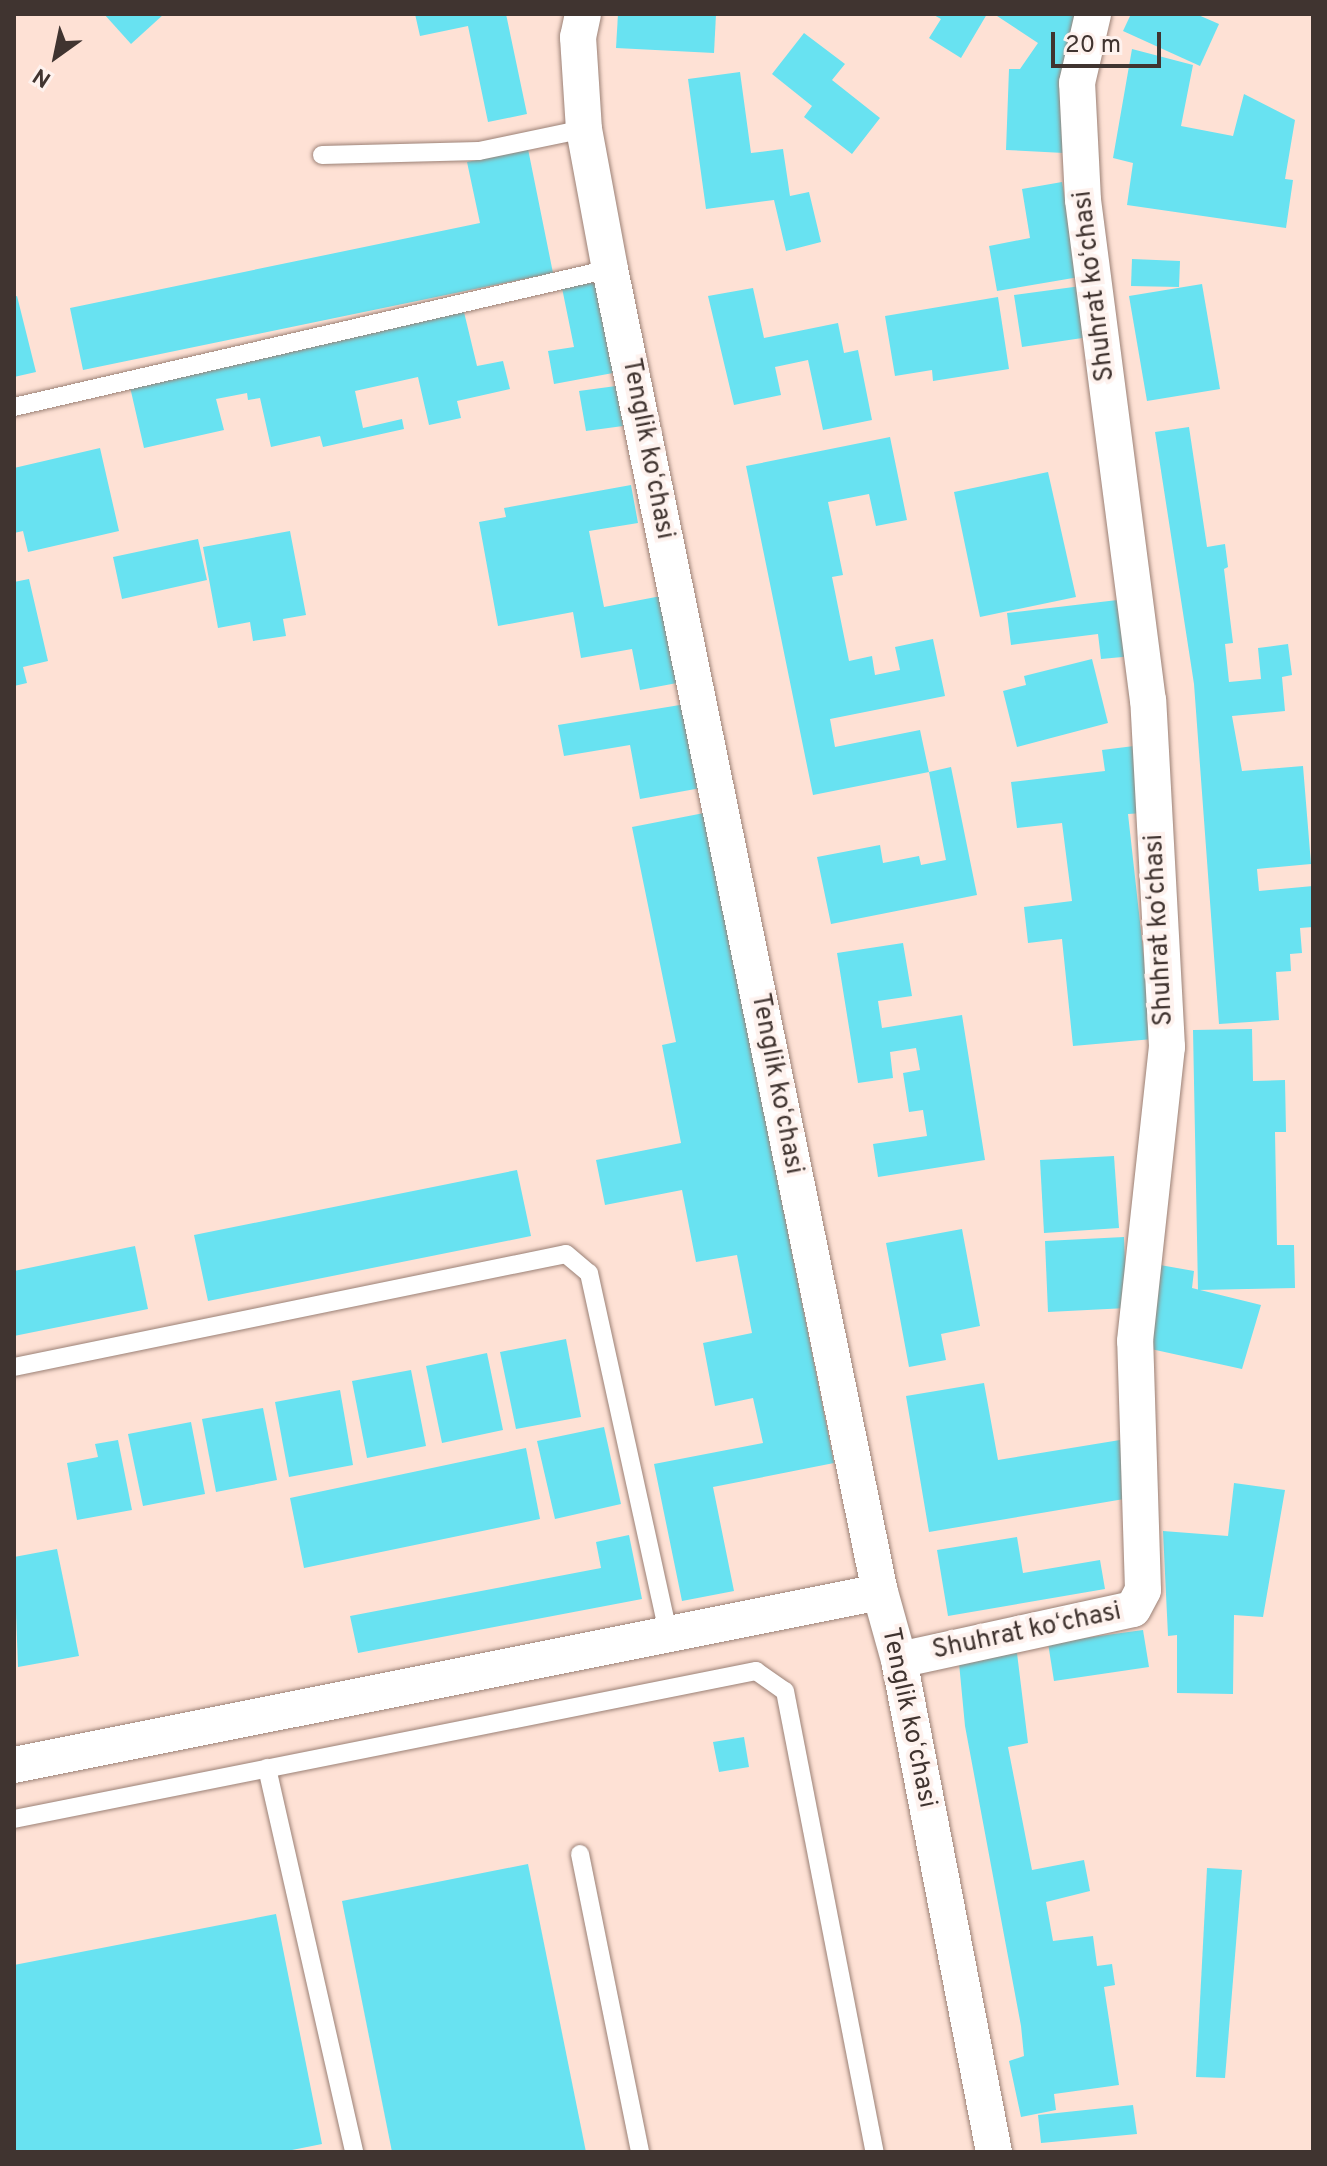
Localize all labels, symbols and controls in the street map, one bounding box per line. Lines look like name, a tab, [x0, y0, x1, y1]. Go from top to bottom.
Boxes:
north arrow	[16, 16, 96, 96]
scale bar	[1055, 16, 1165, 66]
text: 20 m	[1065, 31, 1121, 61]
text: N	[29, 61, 57, 92]
street label: Shuhrat koʻchasi	[1068, 189, 1122, 383]
street label: Tenglik koʻchasi	[614, 356, 680, 542]
street label: Shuhrat koʻchasi	[1139, 833, 1181, 1027]
street label: Tenglik koʻchasi	[743, 991, 809, 1177]
street label: Shuhrat koʻchasi	[930, 1597, 1124, 1667]
street label: Tenglik koʻchasi	[874, 1625, 942, 1811]

